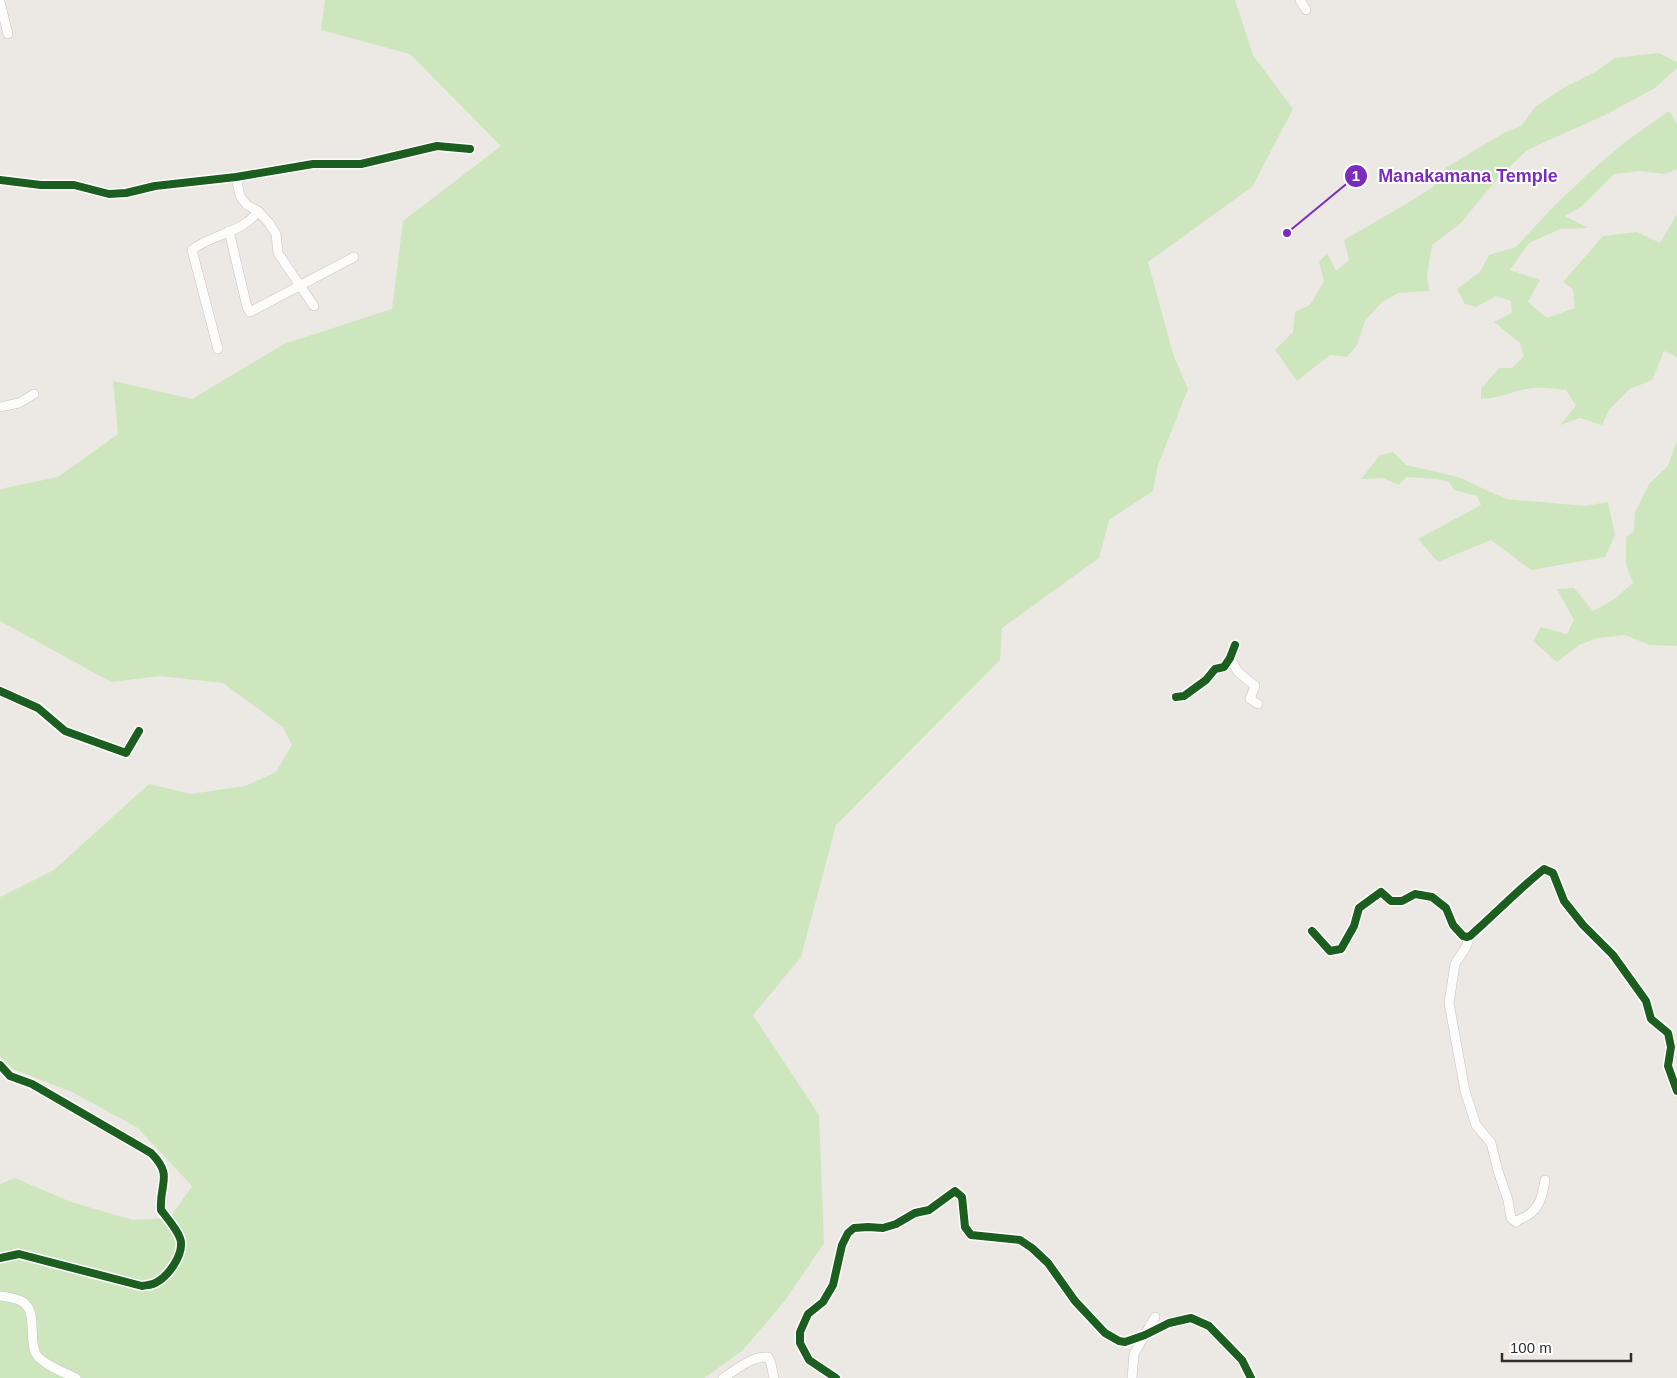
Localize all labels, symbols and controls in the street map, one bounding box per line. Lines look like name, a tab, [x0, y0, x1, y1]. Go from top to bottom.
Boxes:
callout: Manakamana Temple	[1343, 159, 1568, 192]
text: Manakamana Temple	[1378, 166, 1558, 186]
text: 1	[1352, 167, 1360, 184]
scale bar	[1502, 1330, 1631, 1362]
text: 100 m	[1510, 1339, 1552, 1356]

